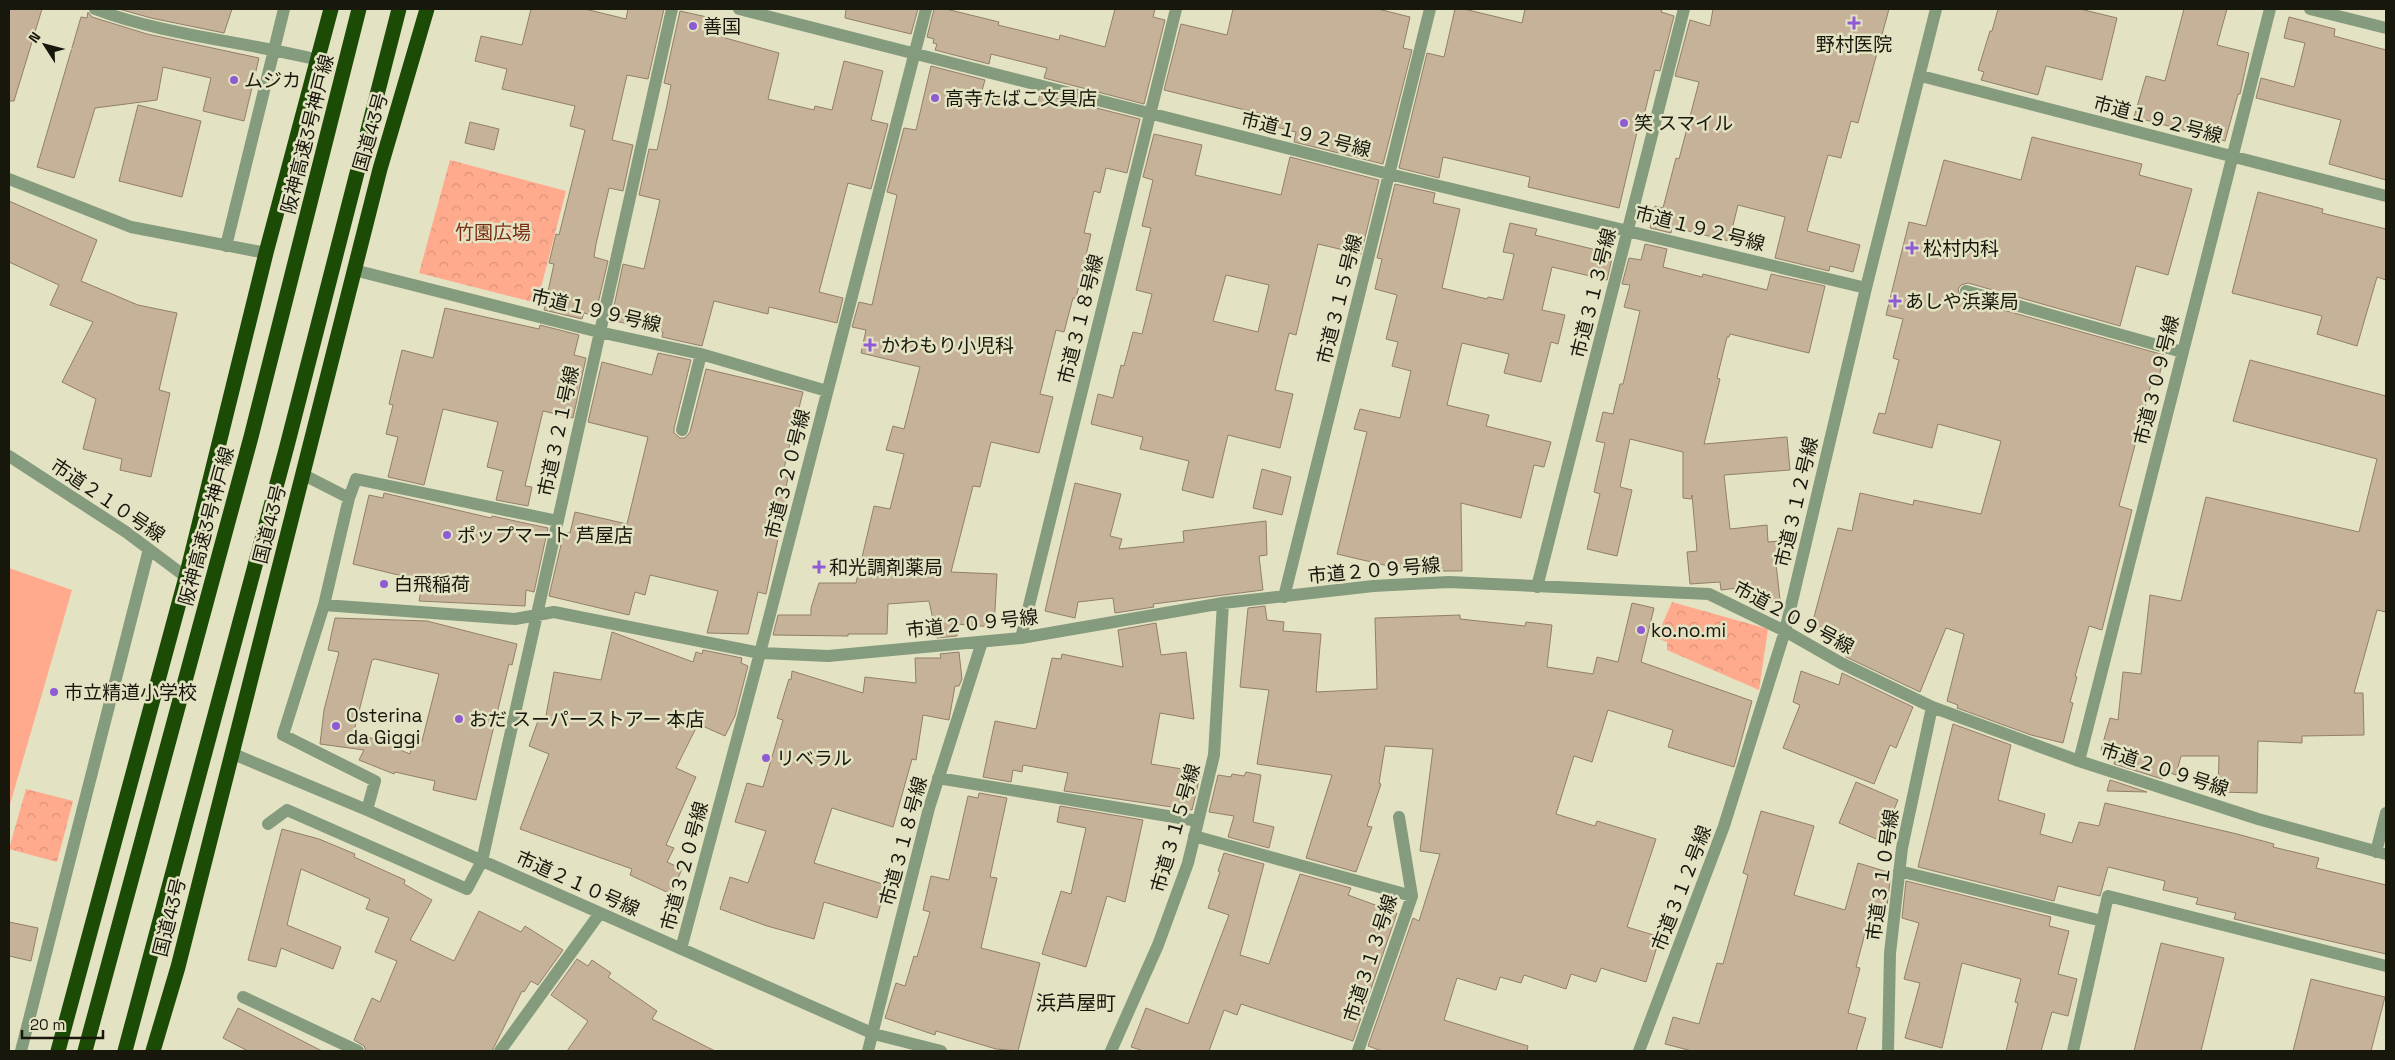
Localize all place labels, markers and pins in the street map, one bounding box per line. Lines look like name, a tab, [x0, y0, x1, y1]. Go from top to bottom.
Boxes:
place label: 善国	[703, 14, 741, 39]
marker: 野村医院	[1847, 16, 1861, 30]
marker: 善国	[687, 20, 699, 32]
place label: 野村医院	[1816, 32, 1892, 57]
place label: ムジカ	[244, 68, 301, 93]
marker: ムジカ	[228, 74, 240, 86]
place label: 高寺たばこ文具店	[945, 86, 1097, 111]
marker: 高寺たばこ文具店	[929, 92, 941, 104]
place label: 笑 スマイル	[1634, 111, 1733, 136]
marker: 笑 スマイル	[1618, 117, 1630, 129]
place label: 松村内科	[1923, 236, 1999, 261]
marker: 松村内科	[1905, 241, 1919, 255]
place label: あしや浜薬局	[1905, 289, 2019, 314]
marker: あしや浜薬局	[1889, 295, 1901, 307]
place label: かわもり小児科	[881, 333, 1014, 358]
marker: かわもり小児科	[863, 338, 877, 352]
place label: ポップマート 芦屋店	[457, 523, 633, 548]
marker: ポップマート 芦屋店	[441, 529, 453, 541]
place label: 和光調剤薬局	[829, 555, 943, 580]
marker: 和光調剤薬局	[813, 561, 825, 573]
place label: 白飛稲荷	[394, 572, 470, 597]
marker: 白飛稲荷	[378, 578, 390, 590]
place label: ko.no.mi	[1651, 618, 1726, 643]
marker: ko.no.mi	[1635, 624, 1647, 636]
place label: 市立精道小学校	[64, 680, 197, 705]
marker: 市立精道小学校	[48, 686, 60, 698]
place label: Osterina da Giggi	[346, 703, 423, 750]
place label: おだ スーパーストアー 本店	[469, 707, 705, 732]
marker: おだ スーパーストアー 本店	[453, 713, 465, 725]
marker: Osterina da Giggi	[330, 720, 342, 732]
place label: リベラル	[776, 746, 852, 771]
marker: リベラル	[760, 752, 772, 764]

